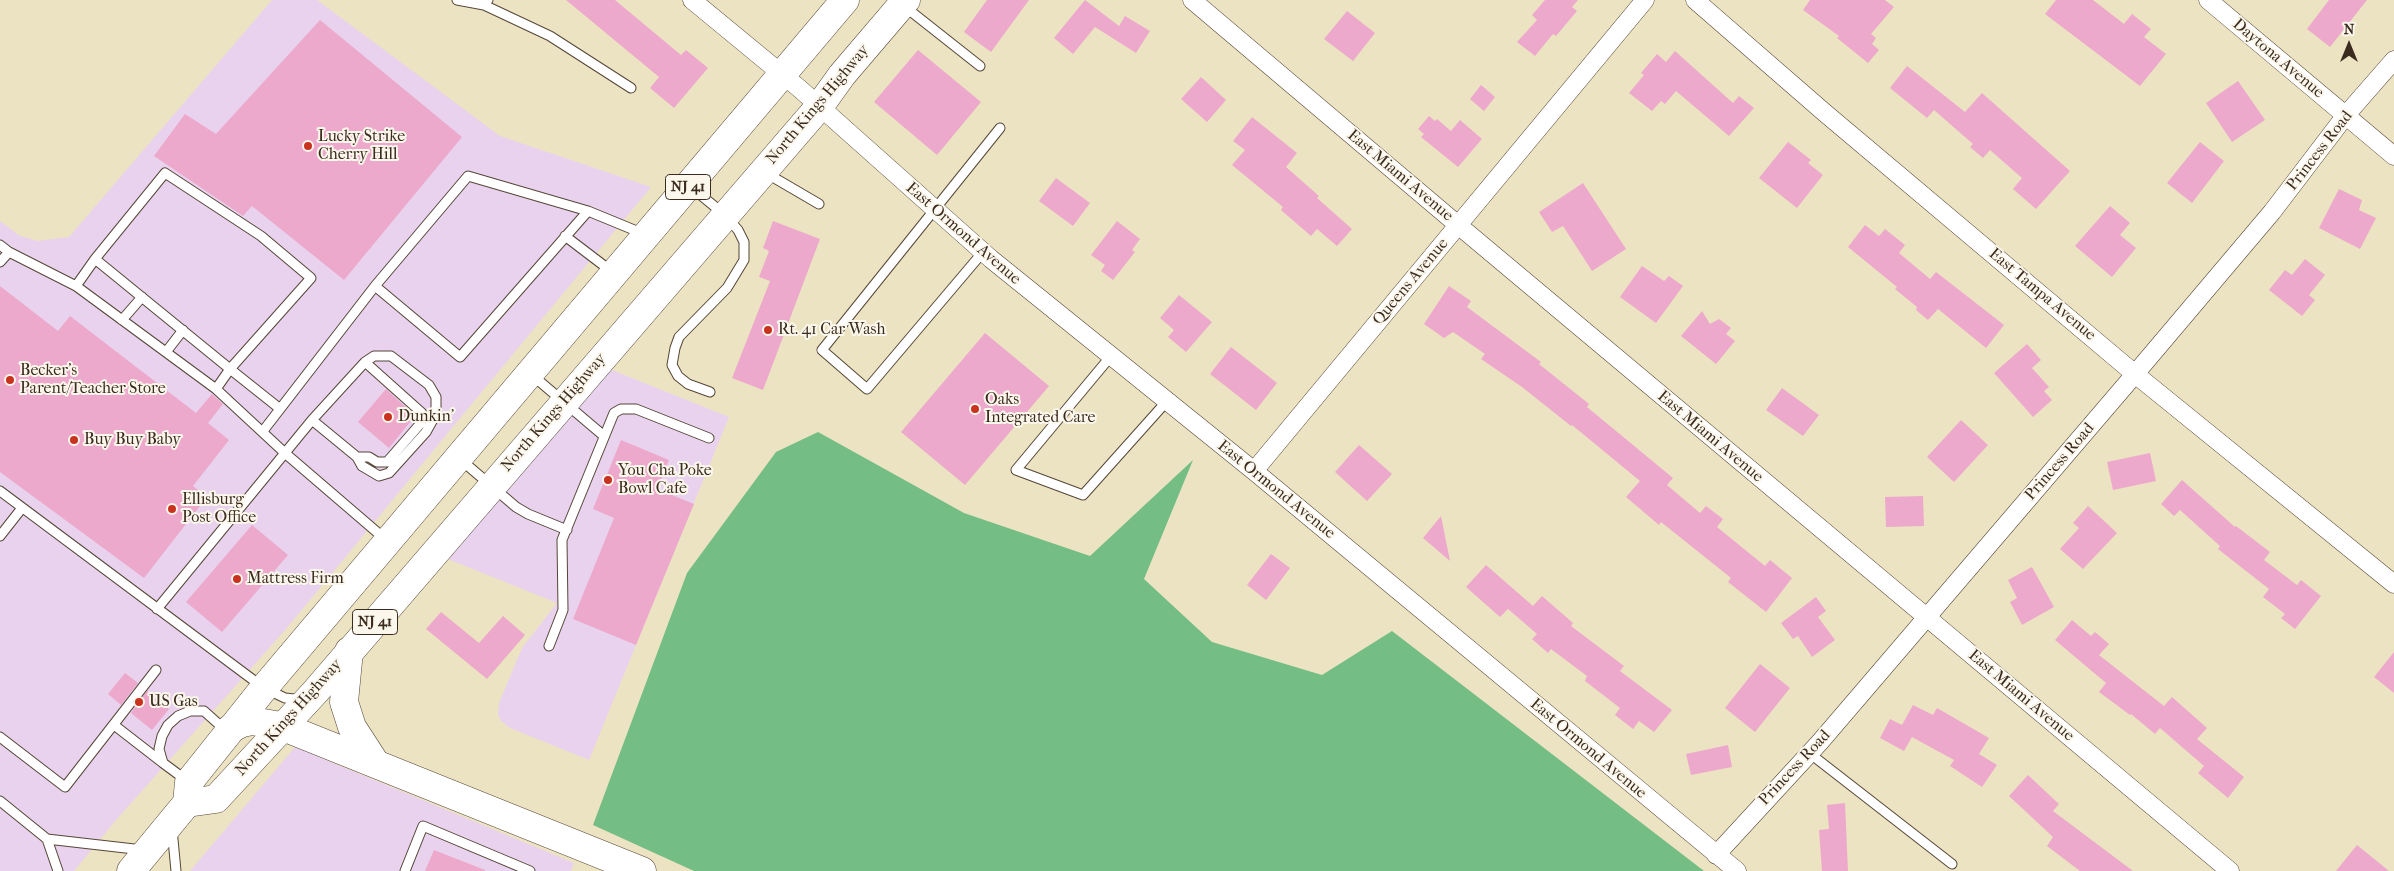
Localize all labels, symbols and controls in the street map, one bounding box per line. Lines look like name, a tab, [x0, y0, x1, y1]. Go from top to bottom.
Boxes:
street label: Daytona Avenue	[2228, 15, 2328, 103]
north arrow	[2324, 20, 2374, 70]
text: N	[2344, 21, 2354, 38]
street label: North Kings Highway	[762, 41, 874, 169]
street label: Princess Road	[2283, 107, 2357, 195]
street label: East Miami Avenue	[1343, 126, 1457, 226]
place label: Lucky Strike Cherry Hill	[318, 127, 405, 165]
marker: Lucky Strike Cherry Hill	[302, 140, 314, 152]
road number: NJ 41	[666, 174, 710, 200]
street label: East Ormond Avenue	[902, 179, 1024, 289]
street label: Queens Avenue	[1369, 235, 1453, 329]
street label: East Tampa Avenue	[1985, 245, 2099, 345]
place label: Rt. 41 Car Wash	[778, 320, 885, 340]
marker: Rt. 41 Car Wash	[762, 324, 774, 336]
street label: North Kings Highway	[497, 350, 611, 476]
place label: Becker's Parent/Teacher Store	[20, 361, 166, 399]
marker: Becker's Parent/Teacher Store	[4, 374, 16, 386]
street label: East Miami Avenue	[1653, 387, 1767, 487]
place label: Oaks Integrated Care	[985, 390, 1095, 428]
marker: Oaks Integrated Care	[969, 403, 981, 415]
place label: Dunkin'	[398, 407, 454, 427]
marker: Dunkin'	[382, 411, 394, 423]
street label: Princess Road	[2021, 419, 2099, 505]
place label: Buy Buy Baby	[84, 430, 181, 450]
marker: Buy Buy Baby	[68, 434, 80, 446]
street label: East Ormond Avenue	[1213, 437, 1339, 543]
place label: You Cha Poke Bowl Cafe	[618, 461, 712, 499]
marker: You Cha Poke Bowl Cafe	[602, 474, 614, 486]
place label: Ellisburg Post Office	[182, 490, 256, 528]
marker: Ellisburg Post Office	[166, 503, 178, 515]
place label: Mattress Firm	[247, 569, 344, 589]
marker: Mattress Firm	[231, 573, 243, 585]
road number: NJ 41	[352, 610, 398, 634]
street label: East Miami Avenue	[1964, 646, 2078, 746]
street label: North Kings Highway	[232, 656, 346, 780]
place label: US Gas	[149, 692, 198, 712]
street label: East Ormond Avenue	[1526, 695, 1650, 803]
marker: US Gas	[133, 696, 145, 708]
street label: Princess Road	[1755, 726, 1835, 810]

